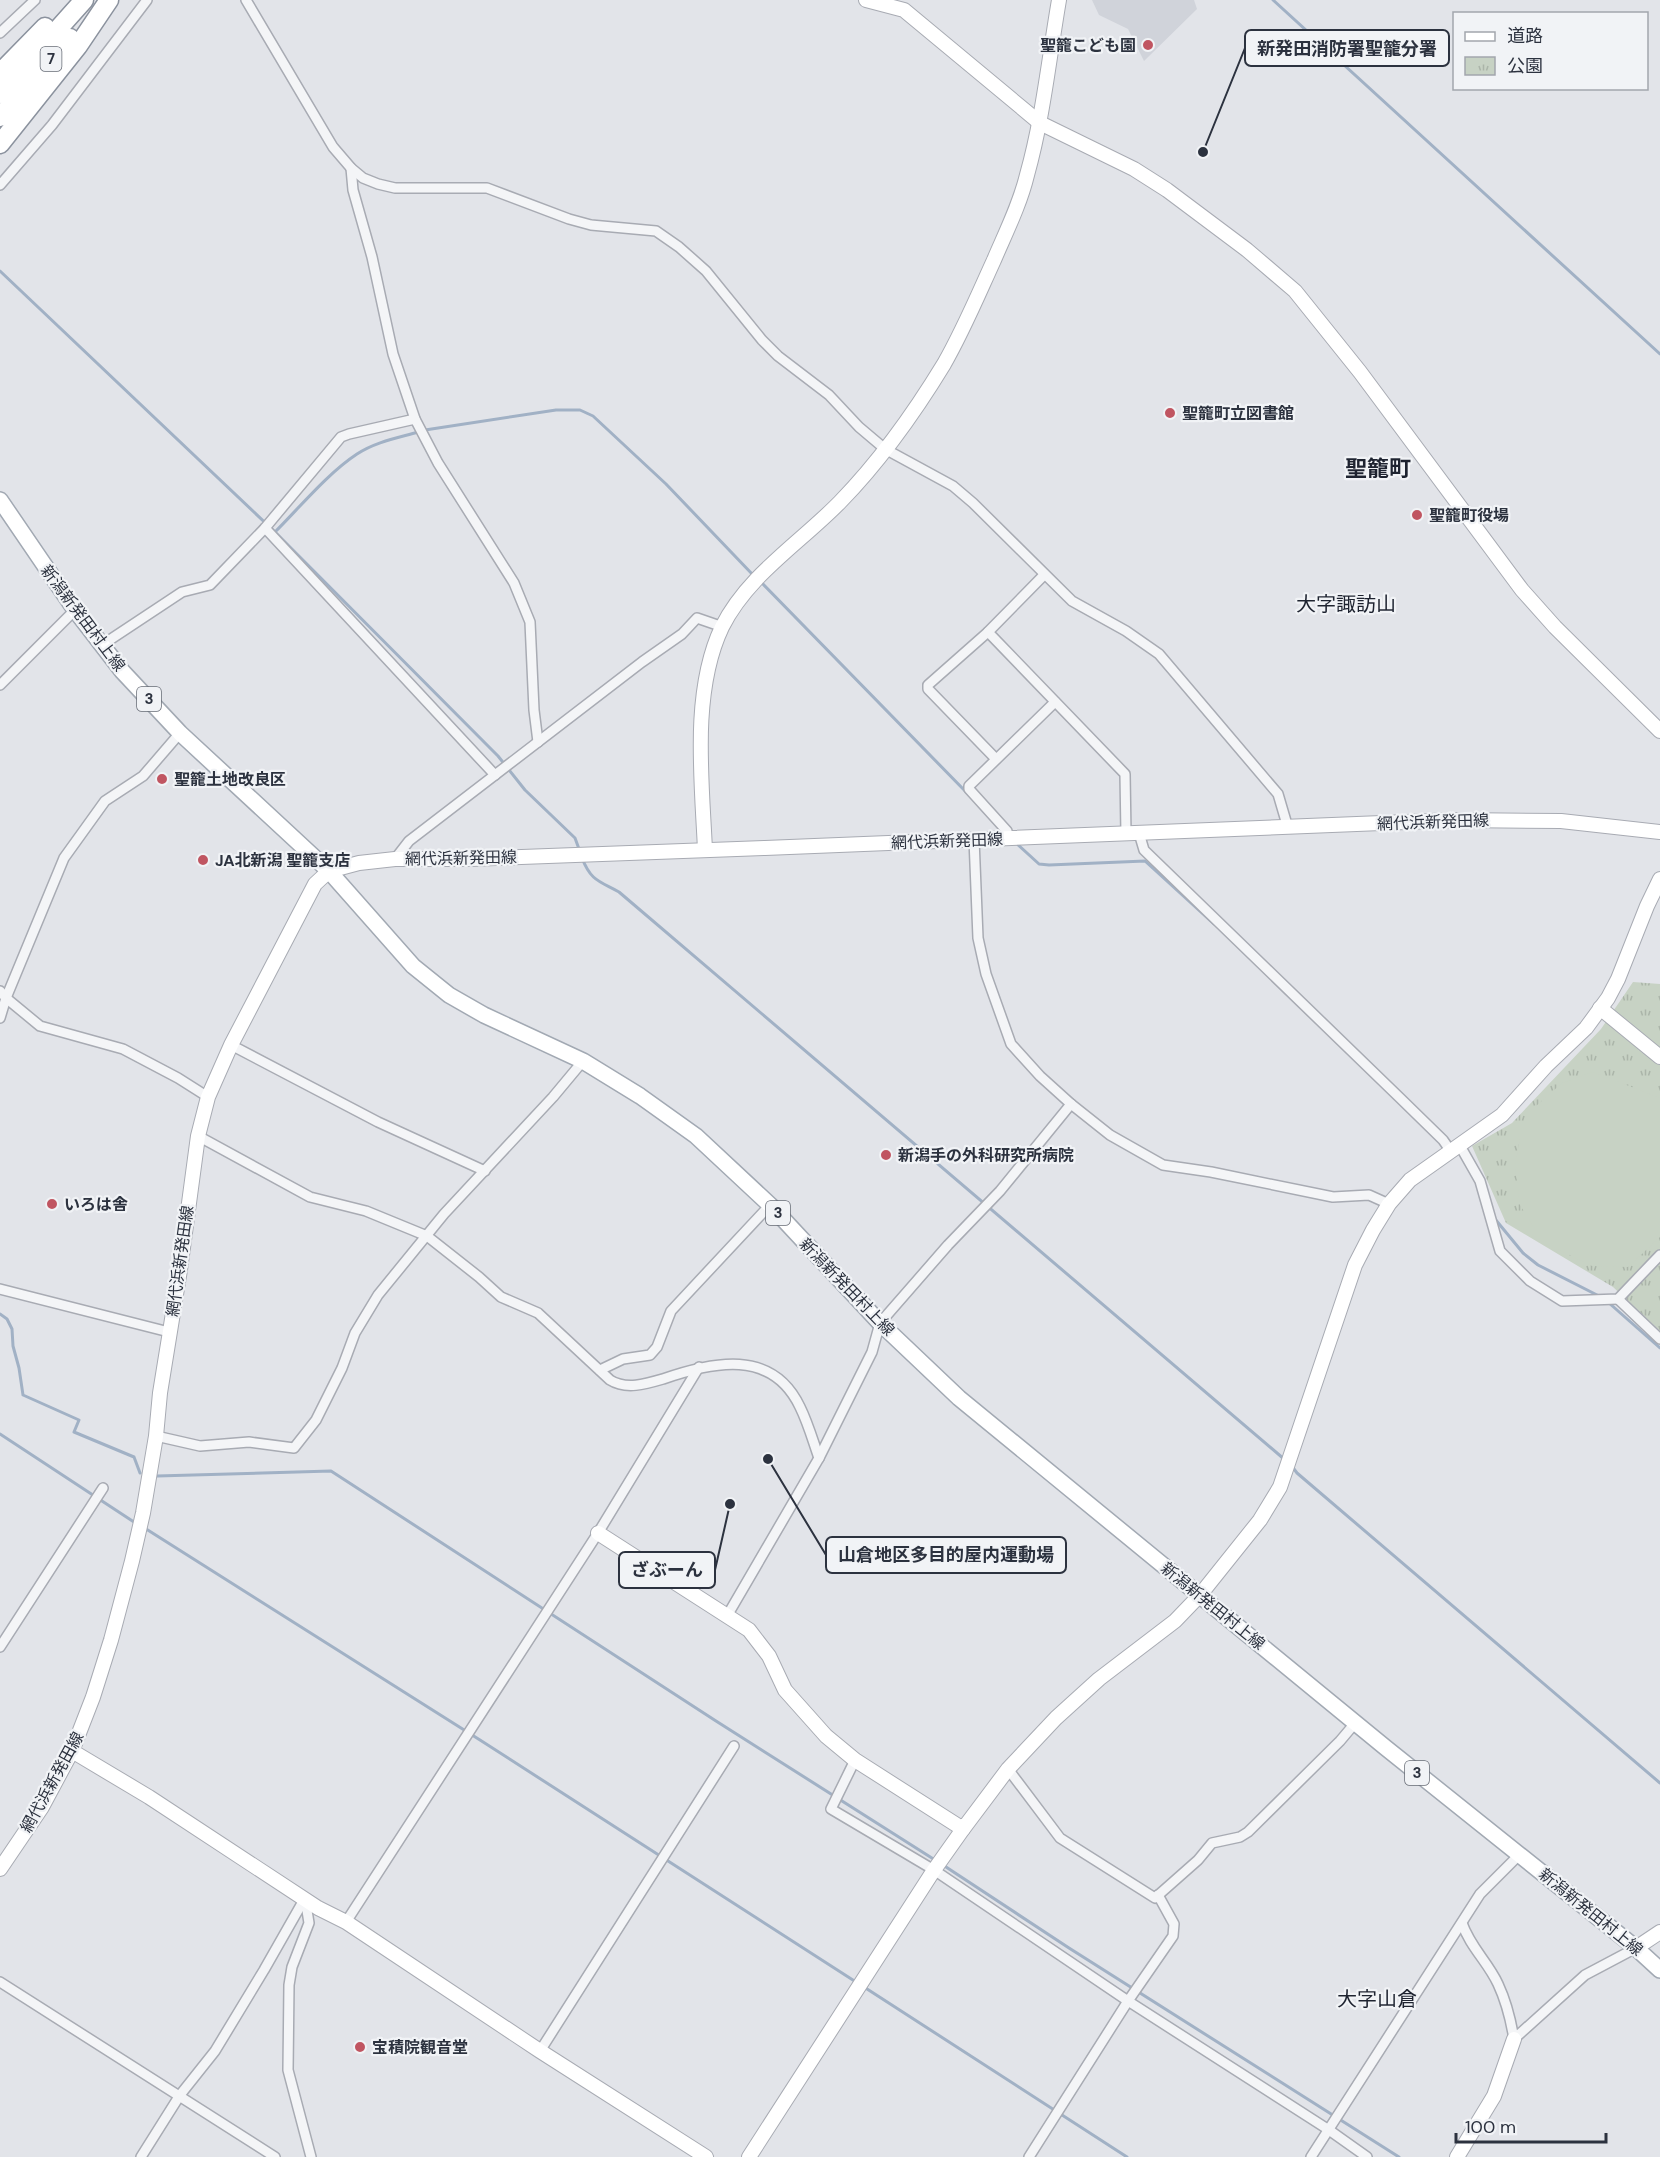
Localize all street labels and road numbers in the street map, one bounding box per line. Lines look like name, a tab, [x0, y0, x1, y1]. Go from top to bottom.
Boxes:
road number: 7	[40, 47, 62, 71]
street label: 新潟新発田村上線	[36, 561, 130, 675]
road number: 3	[137, 687, 161, 711]
street label: 網代浜新発田線	[1377, 810, 1489, 834]
street label: 網代浜新発田線	[891, 829, 1003, 853]
street label: 網代浜新発田線	[405, 847, 517, 869]
road number: 3	[766, 1201, 790, 1225]
street label: 網代浜新発田線	[162, 1204, 198, 1318]
street label: 新潟新発田村上線	[795, 1234, 899, 1340]
street label: 新潟新発田村上線	[1157, 1558, 1269, 1654]
street label: 網代浜新発田線	[16, 1728, 88, 1836]
road number: 3	[1405, 1761, 1429, 1785]
street label: 新潟新発田村上線	[1535, 1864, 1647, 1960]

